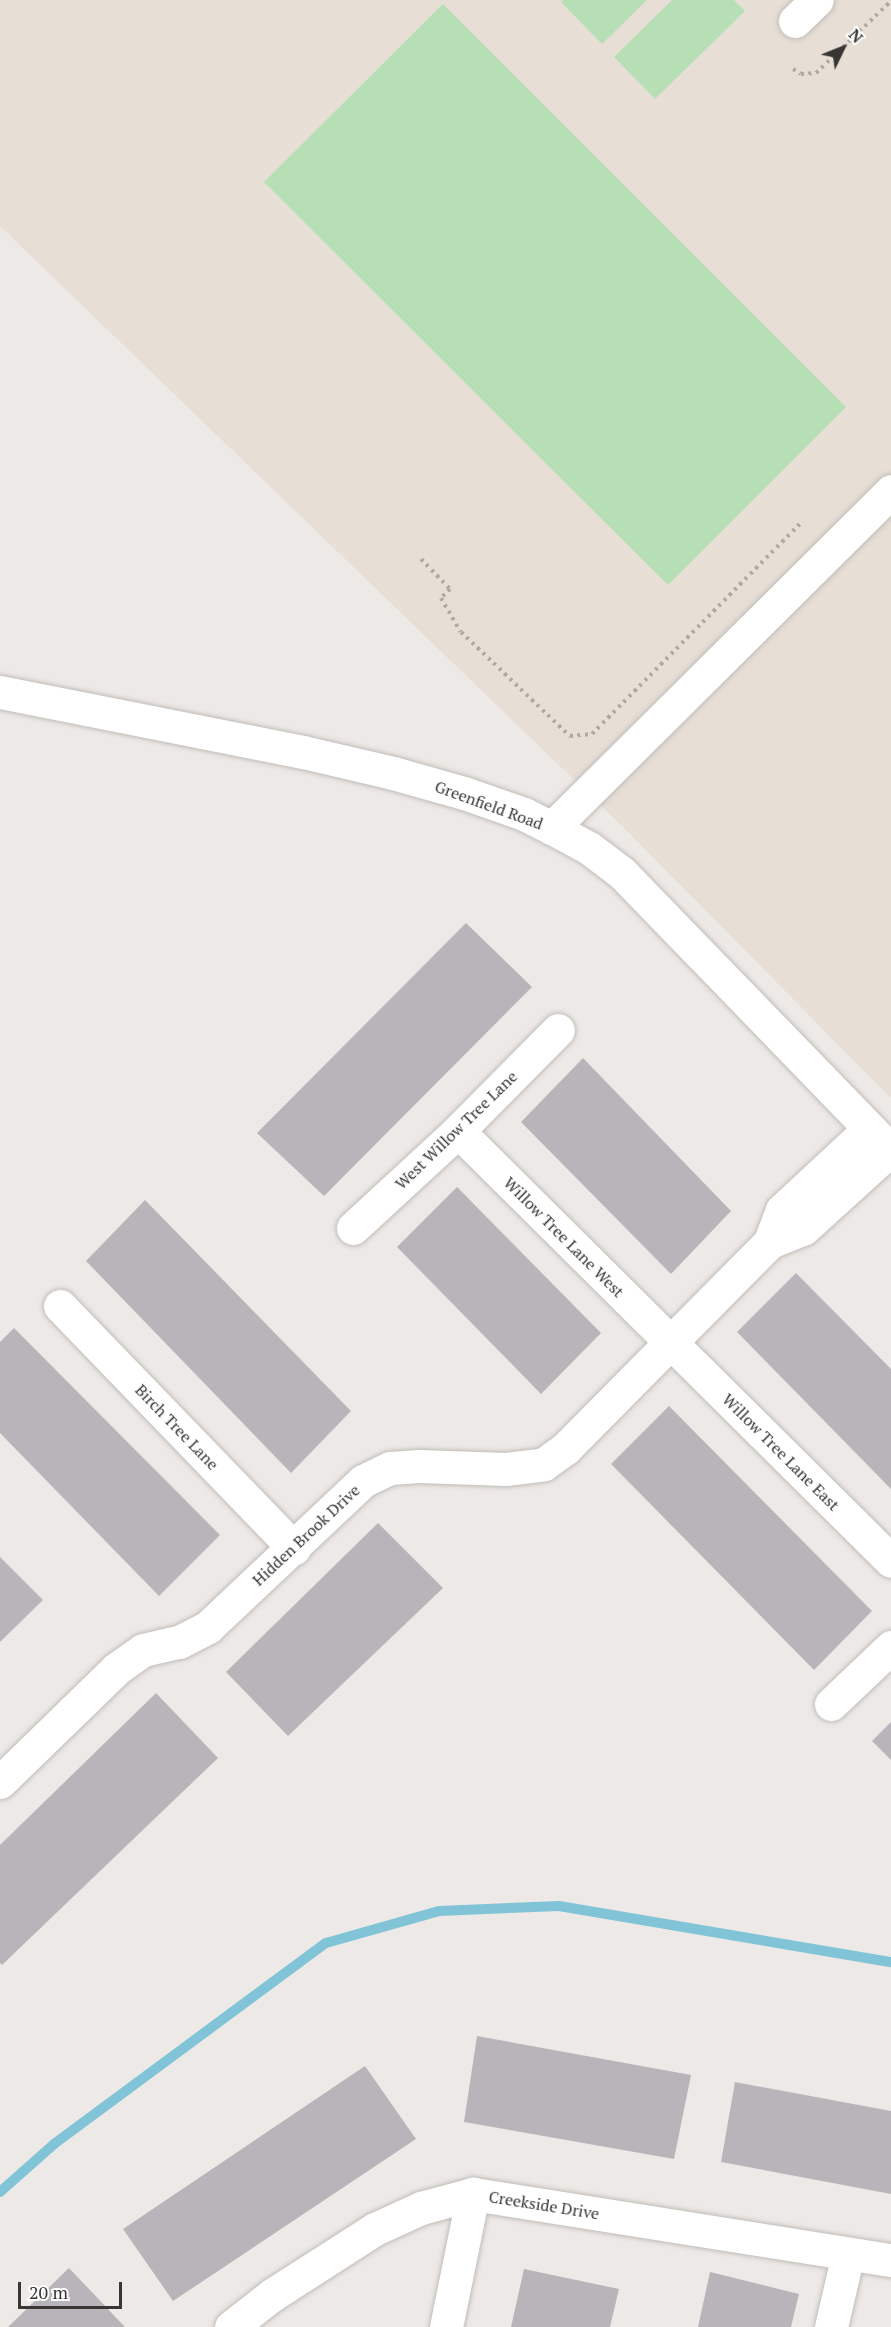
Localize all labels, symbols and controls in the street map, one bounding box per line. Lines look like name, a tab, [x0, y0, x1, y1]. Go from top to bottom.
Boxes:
north arrow	[813, 18, 873, 78]
text: N	[844, 24, 868, 48]
street label: Greenfield Road	[432, 777, 546, 833]
street label: West Willow Tree Lane	[391, 1067, 521, 1193]
street label: Willow Tree Lane West	[500, 1173, 628, 1301]
street label: Birch Tree Lane	[131, 1380, 223, 1474]
street label: Willow Tree Lane East	[718, 1389, 844, 1515]
street label: Hidden Brook Drive	[248, 1480, 364, 1590]
street label: Creekside Drive	[487, 2187, 601, 2223]
scale bar	[21, 2270, 124, 2308]
text: 20 m	[29, 2280, 68, 2304]

